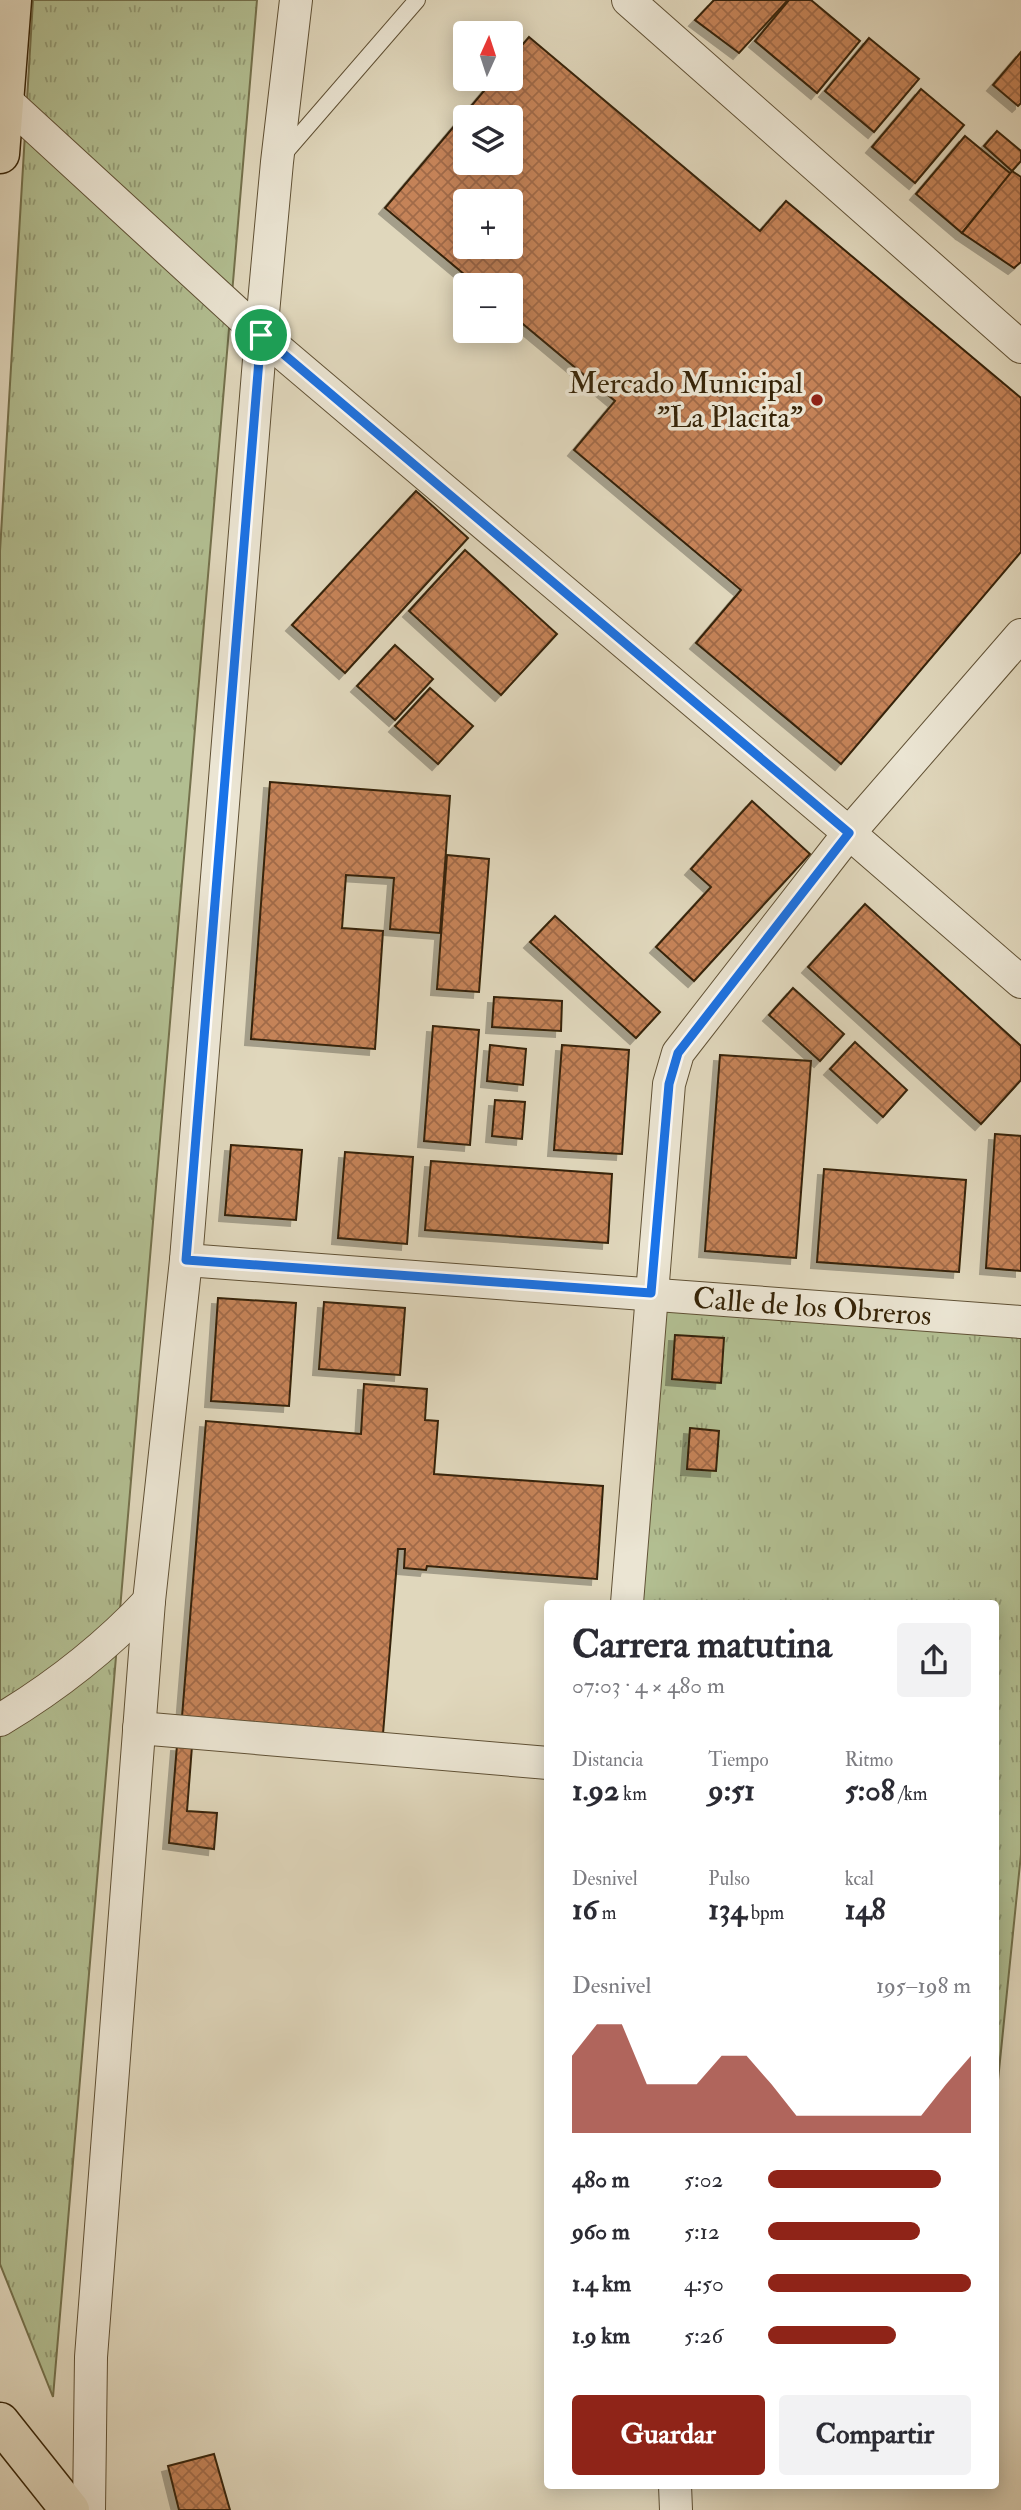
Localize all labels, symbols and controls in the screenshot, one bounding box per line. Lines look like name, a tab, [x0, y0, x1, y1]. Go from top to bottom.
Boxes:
north arrow	[453, 21, 523, 91]
map controls	[453, 21, 523, 343]
button: layers	[453, 105, 523, 175]
button: +	[453, 189, 523, 259]
button: −	[453, 273, 523, 343]
pin	[231, 305, 291, 365]
icon: arrive	[242, 316, 280, 354]
place label: Mercado Municipal "La Placita"	[568, 365, 803, 436]
marker: Mercado Municipal "La Placita"	[809, 392, 825, 408]
street label: Calle de los Obreros	[692, 1280, 933, 1334]
text: Carrera matutina	[572, 1621, 832, 1669]
button: share	[897, 1623, 971, 1697]
text: 07:03 · 4 × 480 m	[572, 1671, 725, 1700]
text: Distancia	[572, 1748, 643, 1772]
text: Tiempo	[708, 1748, 769, 1772]
text: Ritmo	[845, 1748, 893, 1772]
text: 1.92	[572, 1772, 619, 1809]
text: 9:51	[708, 1772, 755, 1809]
text: 5:08	[845, 1772, 895, 1809]
text: km	[619, 1782, 647, 1806]
text: /km	[895, 1782, 927, 1806]
text: Desnivel	[572, 1867, 638, 1891]
text: Pulso	[708, 1867, 750, 1891]
text: kcal	[845, 1867, 874, 1891]
text: 16	[572, 1891, 598, 1928]
text: 134	[708, 1891, 747, 1928]
text: 148	[845, 1891, 886, 1928]
text: m	[598, 1901, 616, 1925]
text: bpm	[747, 1901, 784, 1925]
text: Desnivel	[572, 1971, 651, 2000]
text: 195–198 m	[876, 1971, 971, 2000]
text: 480 m	[572, 2165, 630, 2194]
text: 5:02	[684, 2165, 723, 2194]
text: 960 m	[572, 2217, 630, 2246]
text: 5:12	[684, 2217, 720, 2246]
text: 1.4 km	[572, 2269, 631, 2298]
text: 4:50	[684, 2269, 724, 2298]
text: 1.9 km	[572, 2321, 630, 2350]
text: 5:26	[684, 2321, 723, 2350]
button: Guardar	[572, 2395, 765, 2475]
button: Compartir	[779, 2395, 971, 2475]

